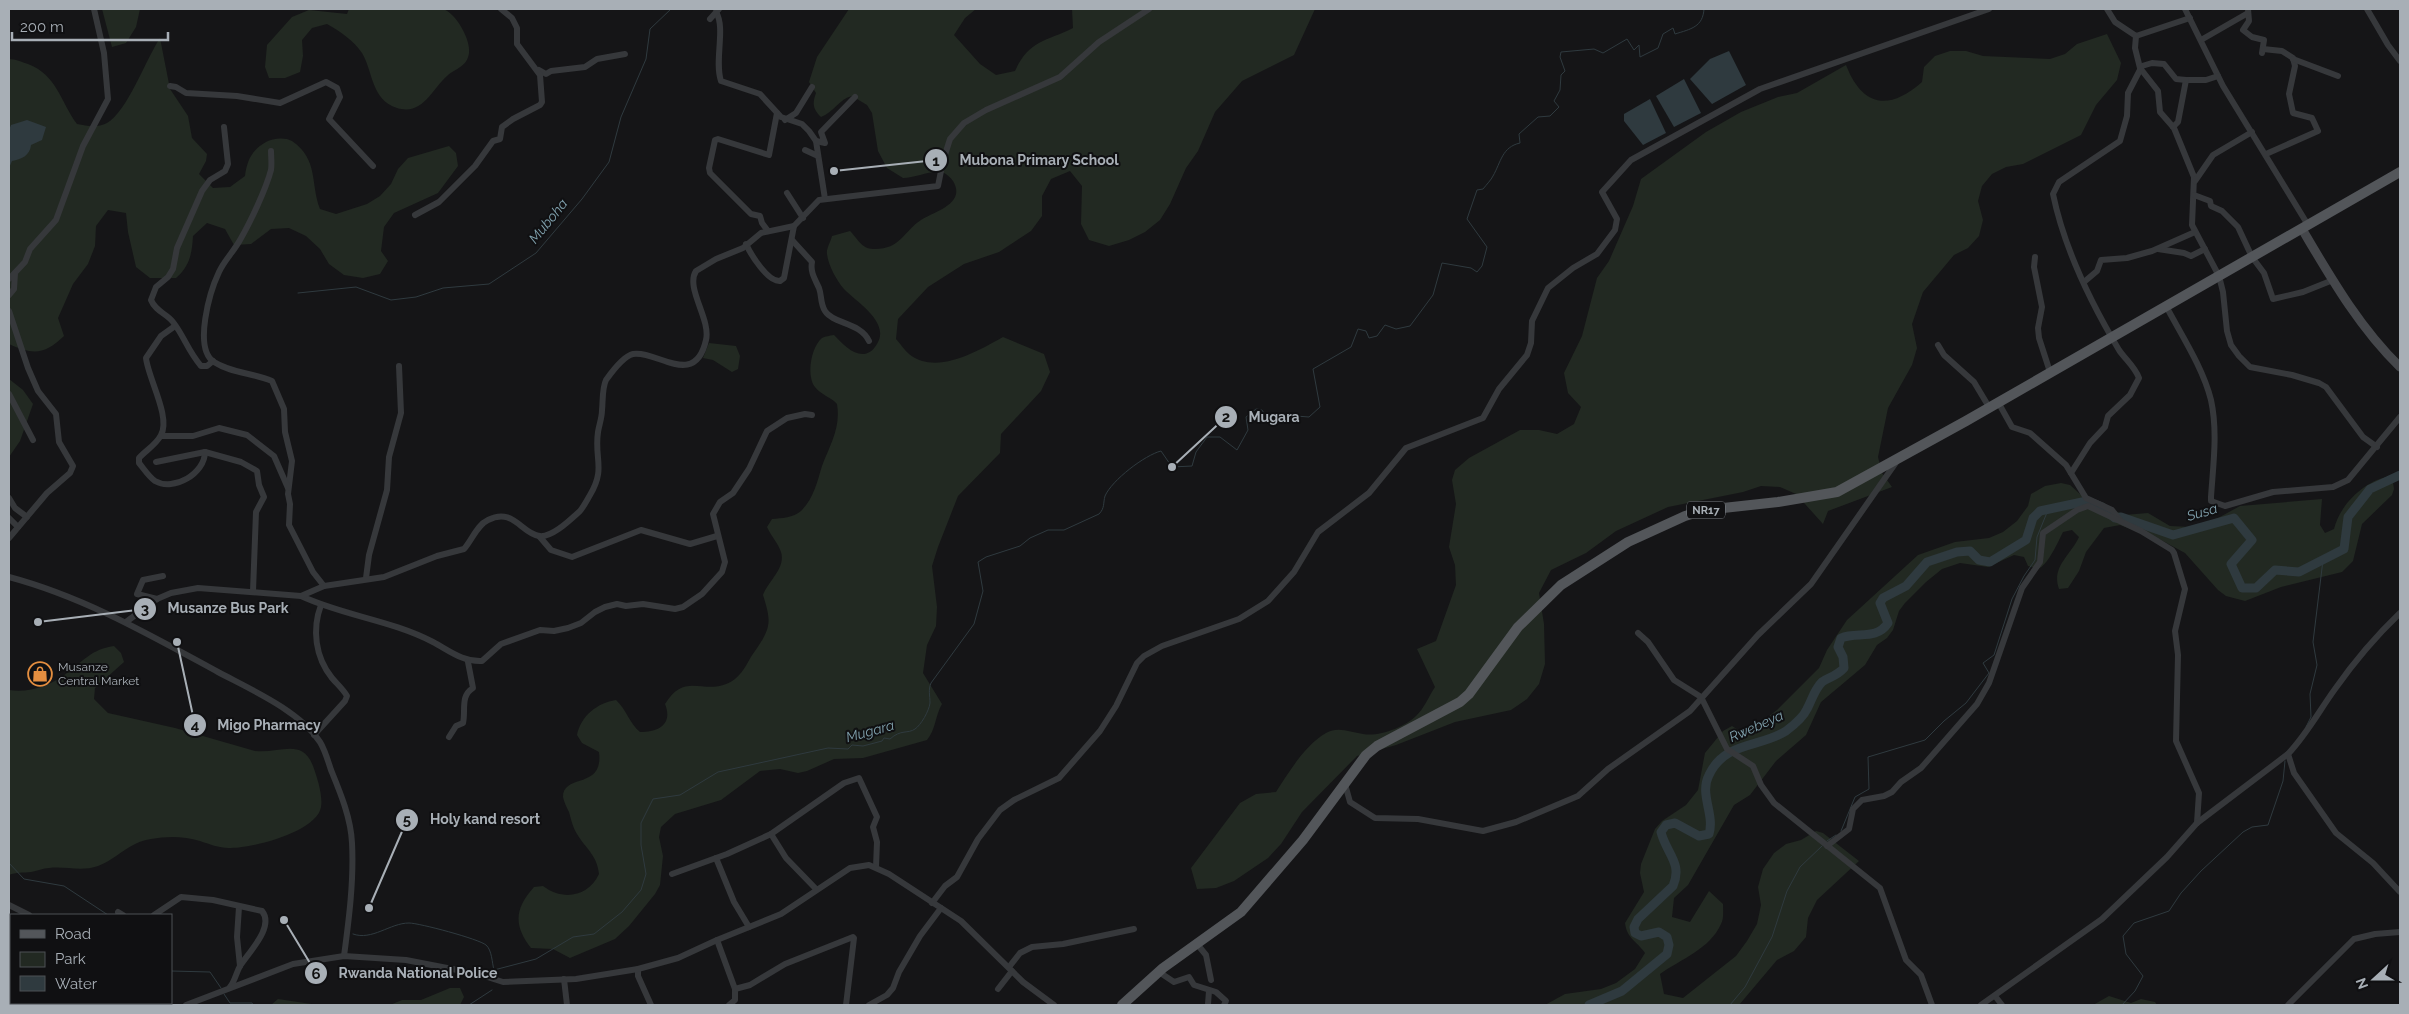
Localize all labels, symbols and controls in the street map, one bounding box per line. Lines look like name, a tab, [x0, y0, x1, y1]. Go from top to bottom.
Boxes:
scale bar	[12, 10, 169, 42]
text: 200 m	[20, 18, 64, 36]
callout: Mubona Primary School	[924, 146, 1128, 175]
text: 1	[932, 152, 940, 170]
text: Mubona Primary School	[959, 152, 1119, 168]
water label: Muboha	[525, 196, 571, 246]
callout: Mugara	[1214, 402, 1310, 431]
text: 2	[1222, 408, 1230, 426]
text: Mugara	[1248, 409, 1300, 425]
water label: Susa	[2184, 500, 2219, 524]
road number: NR17	[1687, 502, 1725, 518]
callout: Musanze Bus Park	[132, 594, 298, 623]
text: 3	[141, 600, 149, 618]
text: Musanze Bus Park	[167, 600, 289, 616]
place label: Musanze Central Market	[58, 660, 139, 688]
shop icon: Musanze Central Market	[27, 661, 53, 687]
water label: Rwebeya	[1726, 707, 1786, 745]
callout: Migo Pharmacy	[182, 710, 331, 739]
text: 4	[191, 716, 200, 734]
text: Migo Pharmacy	[217, 717, 321, 733]
water label: Mugara	[844, 717, 896, 745]
callout: Holy kand resort	[395, 805, 550, 834]
text: 5	[403, 811, 411, 829]
text: Holy kand resort	[430, 811, 541, 827]
legend	[10, 914, 172, 1004]
text: Road	[55, 925, 91, 943]
text: Park	[55, 950, 86, 968]
north arrow	[2349, 954, 2399, 1004]
callout: Rwanda National Police	[304, 959, 508, 988]
text: 6	[311, 965, 321, 983]
text: Rwanda National Police	[339, 965, 498, 981]
text: Water	[55, 975, 98, 993]
text: N	[2352, 976, 2371, 992]

